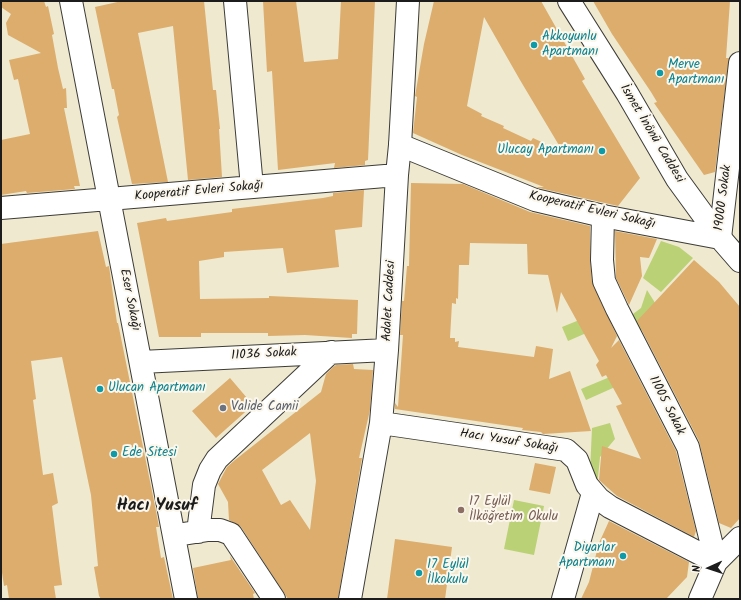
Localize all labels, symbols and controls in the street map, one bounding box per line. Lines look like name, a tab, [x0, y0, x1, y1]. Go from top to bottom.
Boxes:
place label: Akkoyunlu Apartmanı	[542, 30, 598, 61]
marker: Akkoyunlu Apartmanı	[529, 40, 539, 50]
place label: Merve Apartmanı	[668, 58, 724, 89]
marker: Merve Apartmanı	[655, 68, 665, 78]
street label: İsmet İnönü Caddesi	[615, 82, 687, 186]
place label: Ulucay Apartmanı	[497, 143, 594, 159]
marker: Ulucay Apartmanı	[597, 146, 607, 156]
street label: 19000 Sokak	[712, 164, 736, 232]
street label: Kooperatif Evleri Sokağı	[134, 179, 264, 205]
street label: Kooperatif Evleri Sokağı	[527, 189, 657, 233]
street label: Adalet Caddesi	[380, 260, 400, 342]
street label: Eser Sokağı	[115, 268, 143, 332]
street label: 11036 Sokak	[231, 345, 297, 365]
street label: 11005 Sokak	[644, 374, 688, 438]
place label: Ulucan Apartmanı	[108, 381, 206, 397]
marker: Ulucan Apartmanı	[95, 384, 105, 394]
place label: Valide Camii	[231, 400, 298, 416]
marker: Valide Camii	[218, 403, 228, 413]
street label: Hacı Yusuf Sokağı	[459, 427, 559, 457]
place label: Ede Sitesi	[122, 446, 177, 462]
marker: Ede Sitesi	[109, 449, 119, 459]
place label: 17 Eylül İlköğretim Okulu	[469, 495, 558, 526]
district label: Hacı Yusuf	[117, 497, 197, 517]
marker: 17 Eylül İlköğretim Okulu	[456, 505, 466, 515]
place label: Diyarlar Apartmanı	[559, 541, 615, 572]
north arrow	[689, 548, 729, 588]
marker: Diyarlar Apartmanı	[618, 551, 628, 561]
place label: 17 Eylül İlkokulu	[427, 558, 469, 589]
text: N	[688, 565, 706, 573]
marker: 17 Eylül İlkokulu	[414, 568, 424, 578]

